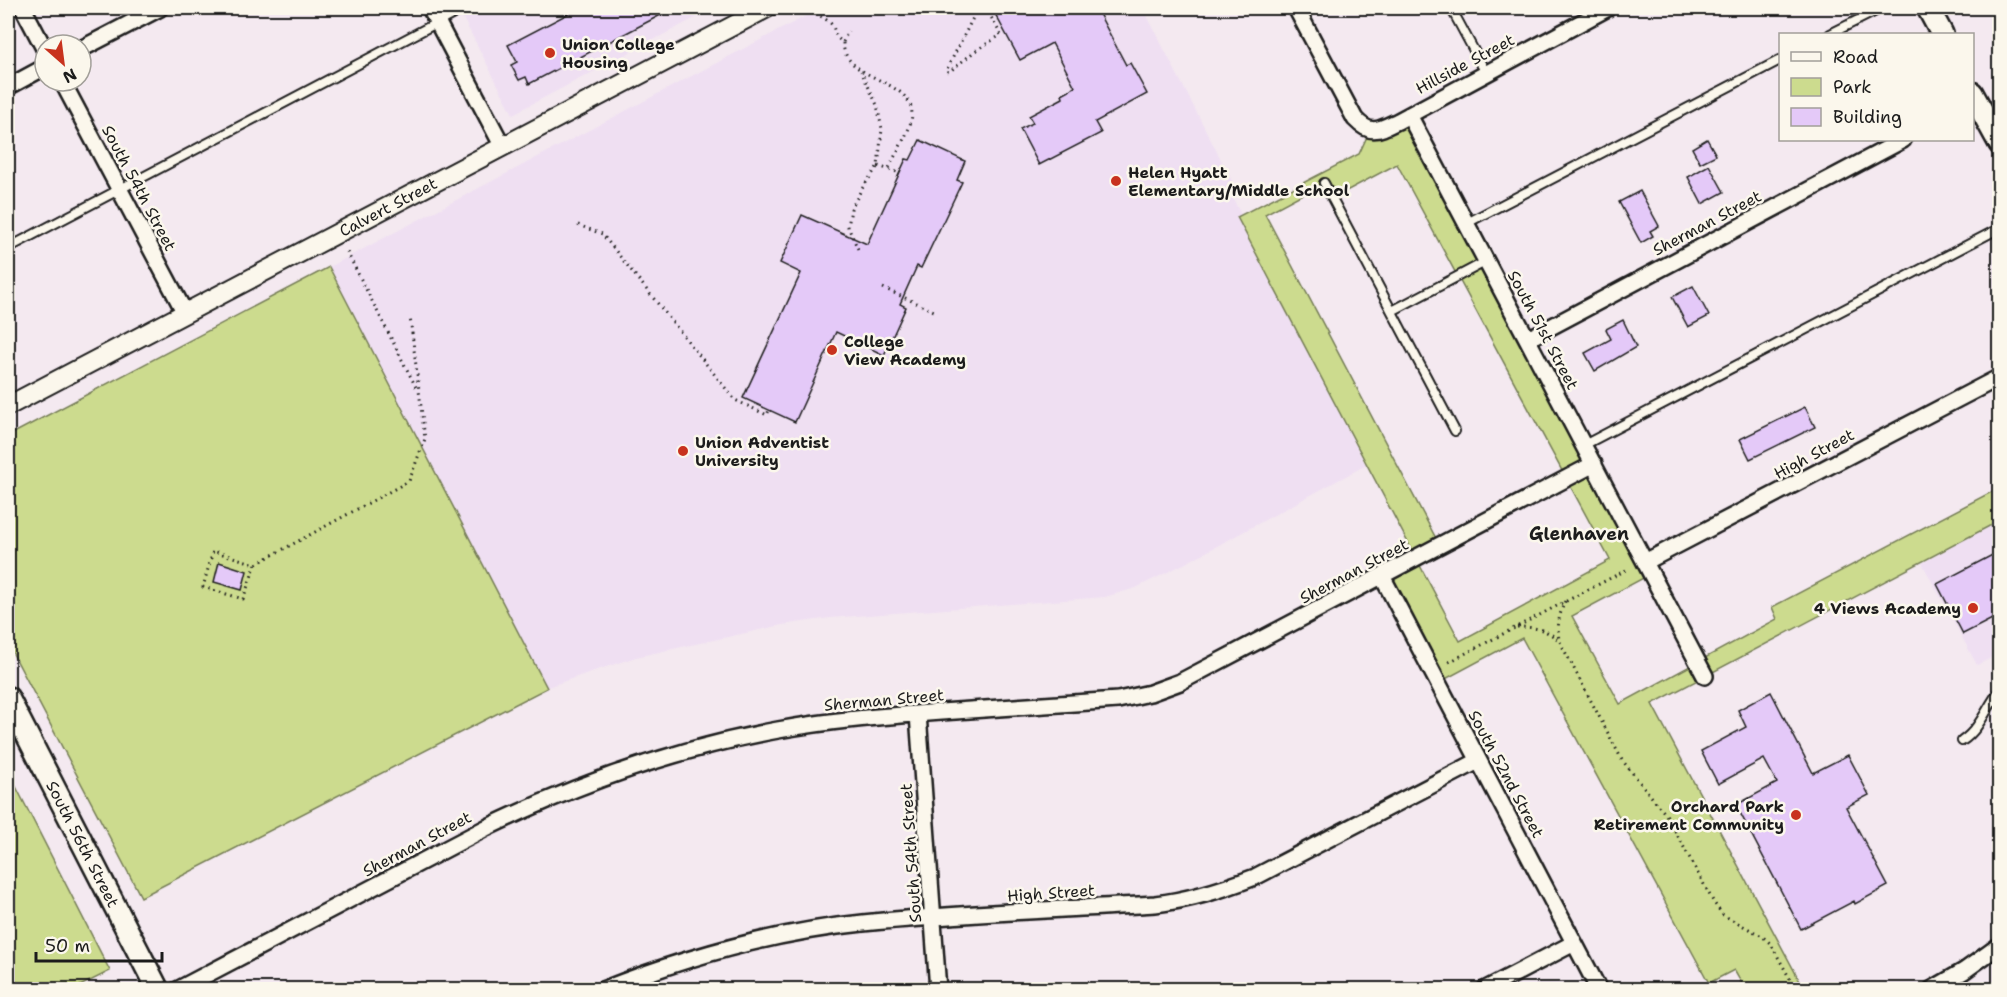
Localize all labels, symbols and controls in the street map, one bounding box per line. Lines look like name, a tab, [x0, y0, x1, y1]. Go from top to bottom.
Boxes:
street label: Hillside Street	[1412, 29, 1518, 99]
north arrow	[33, 33, 93, 93]
legend	[1779, 33, 1974, 141]
place label: Union College Housing	[562, 34, 675, 73]
text: Road	[1833, 45, 1878, 69]
marker: Union College Housing	[543, 46, 557, 60]
text: N	[59, 64, 80, 88]
text: Park	[1833, 75, 1872, 99]
text: Building	[1833, 105, 1902, 129]
street label: South 54th Street	[97, 121, 181, 255]
place label: Helen Hyatt Elementary/Middle School	[1128, 162, 1350, 201]
street label: Calvert Street	[335, 172, 441, 241]
marker: Helen Hyatt Elementary/Middle School	[1109, 174, 1123, 188]
street label: Sherman Street	[1649, 185, 1765, 261]
street label: South 51st Street	[1503, 267, 1583, 393]
place label: College View Academy	[844, 331, 966, 370]
marker: College View Academy	[825, 343, 839, 357]
street label: High Street	[1770, 424, 1858, 484]
place label: Union Adventist University	[695, 432, 829, 471]
marker: Union Adventist University	[676, 444, 690, 458]
district label: Glenhaven	[1529, 522, 1629, 546]
street label: Sherman Street	[1296, 533, 1412, 609]
place label: 4 Views Academy	[1814, 598, 1961, 619]
marker: 4 Views Academy	[1966, 601, 1980, 615]
street label: Sherman Street	[823, 684, 945, 716]
street label: South 52nd Street	[1463, 706, 1549, 842]
street label: South 56th Street	[42, 777, 124, 911]
street label: South 54th Street	[896, 783, 926, 923]
place label: Orchard Park Retirement Community	[1594, 796, 1784, 835]
street label: Sherman Street	[359, 806, 475, 882]
marker: Orchard Park Retirement Community	[1789, 808, 1803, 822]
street label: High Street	[1006, 879, 1096, 907]
scale bar	[36, 925, 162, 963]
text: 50 m	[45, 934, 90, 958]

